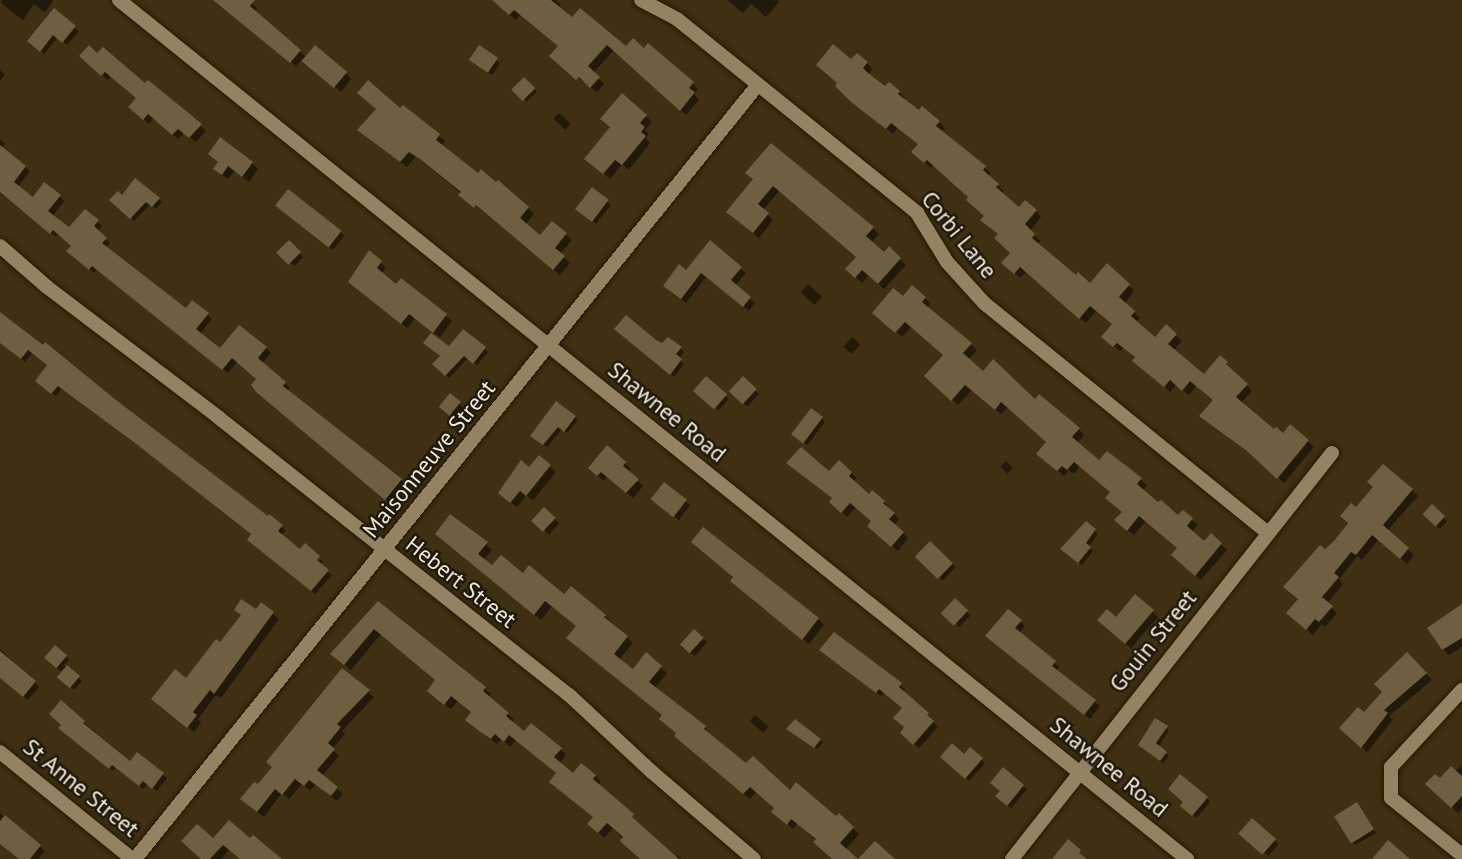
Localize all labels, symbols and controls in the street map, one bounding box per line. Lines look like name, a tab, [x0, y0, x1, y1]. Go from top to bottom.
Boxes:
street label: Corbi Lane	[915, 186, 1003, 284]
street label: Shawnee Road	[603, 356, 731, 468]
street label: Maisonneuve Street	[357, 375, 501, 543]
street label: Hebert Street	[400, 530, 522, 634]
street label: Gouin Street	[1104, 585, 1202, 697]
street label: Shawnee Road	[1045, 711, 1173, 823]
street label: St Anne Street	[17, 733, 145, 843]

